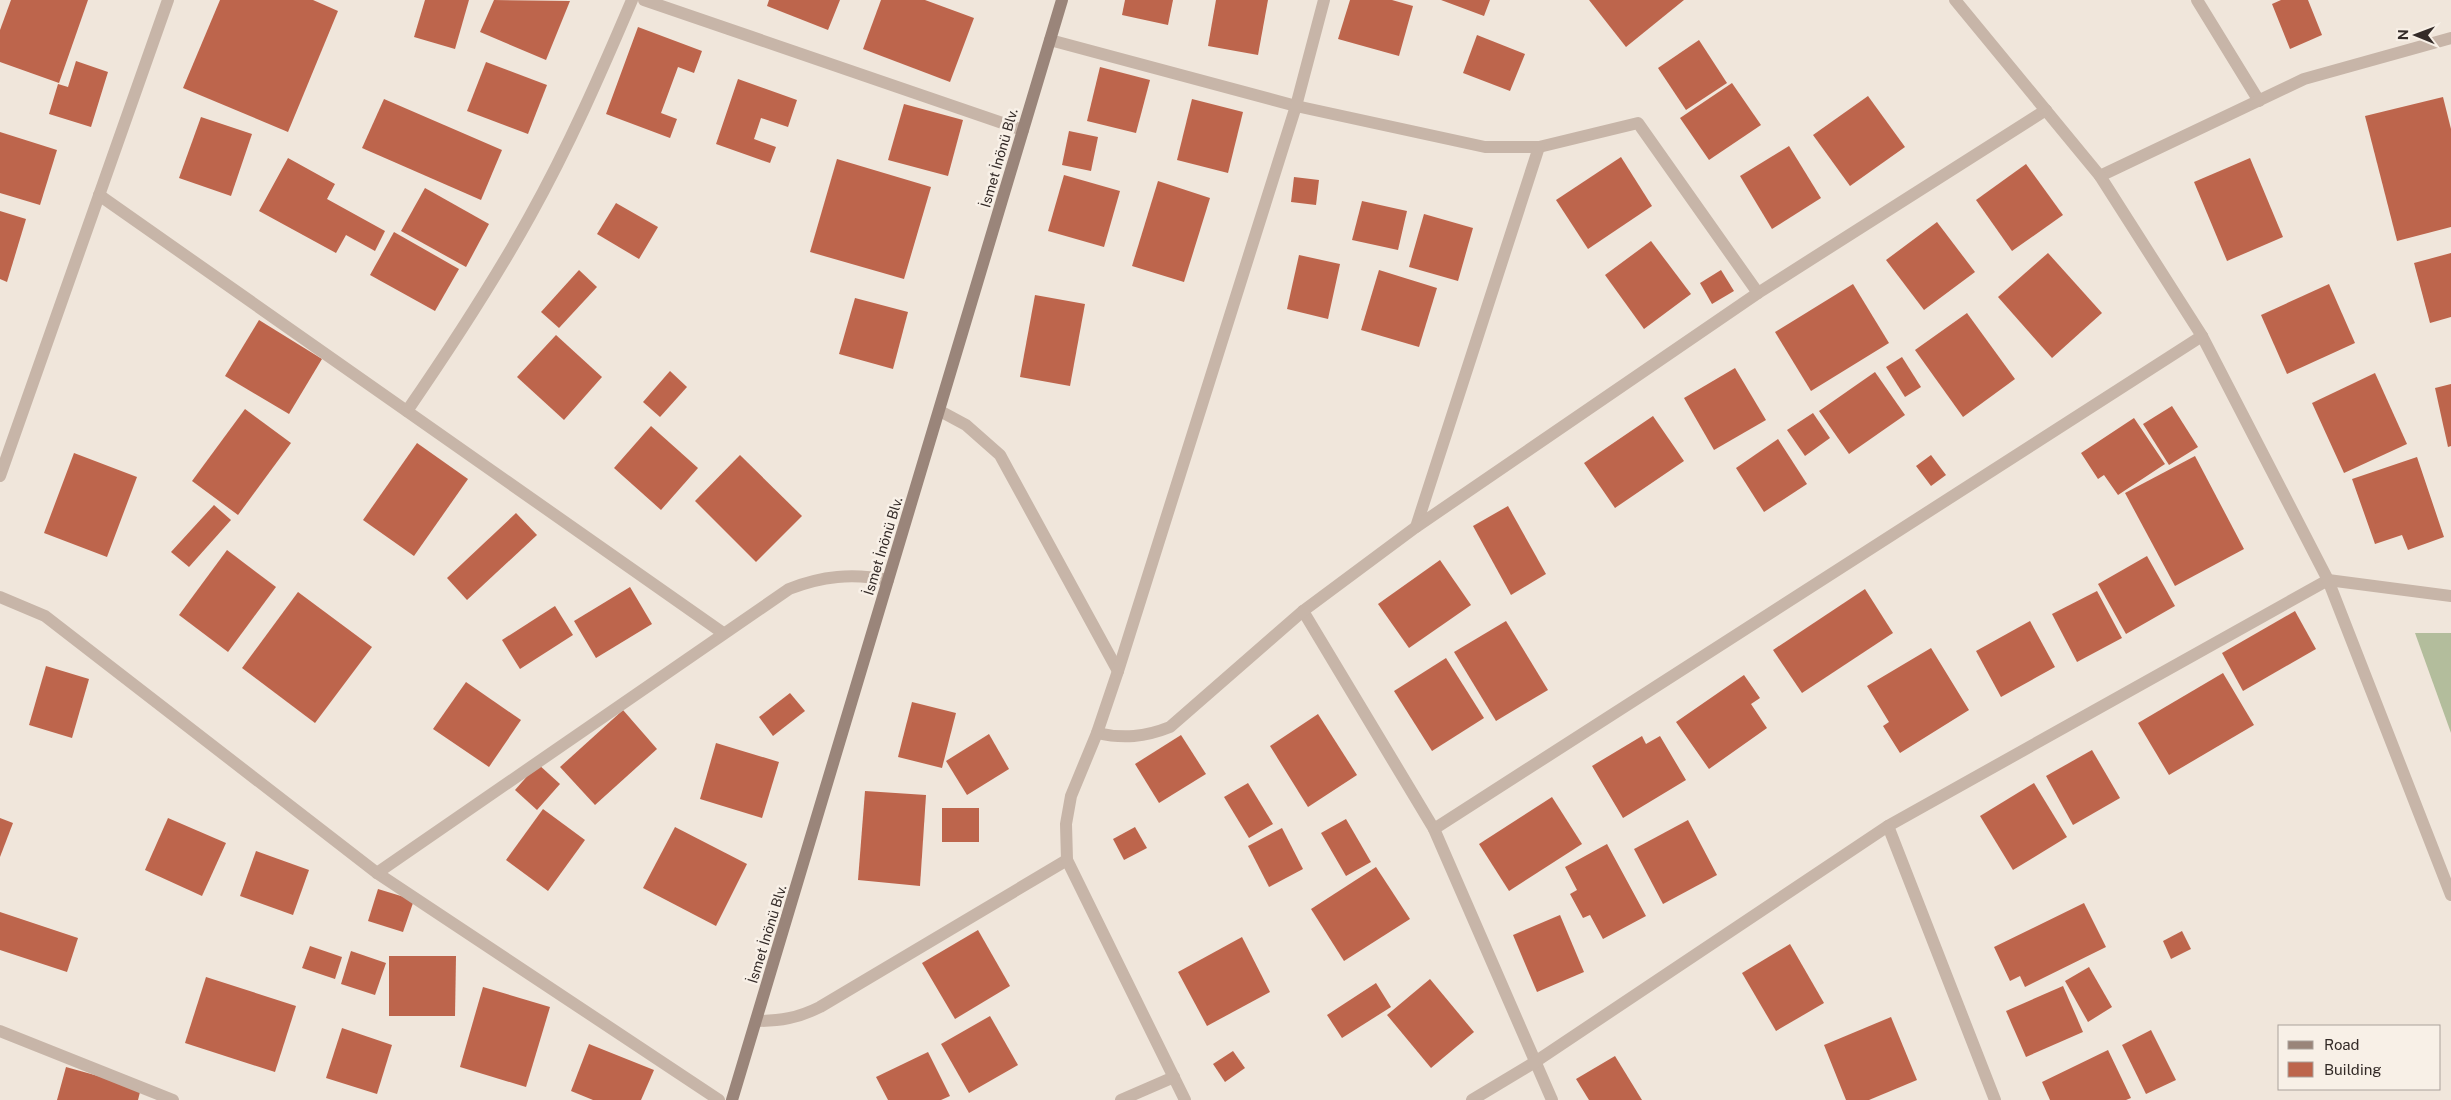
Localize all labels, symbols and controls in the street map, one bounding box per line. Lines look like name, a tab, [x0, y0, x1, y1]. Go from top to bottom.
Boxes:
north arrow	[2391, 10, 2441, 60]
text: N	[2395, 29, 2411, 40]
street label: İsmet İnönü Blv.	[975, 106, 1021, 209]
street label: İsmet İnönü Blv.	[859, 494, 906, 597]
street label: İsmet İnönü Blv.	[743, 882, 790, 985]
legend	[2278, 1025, 2441, 1090]
text: Road	[2324, 1036, 2360, 1053]
text: Building	[2324, 1061, 2382, 1078]

